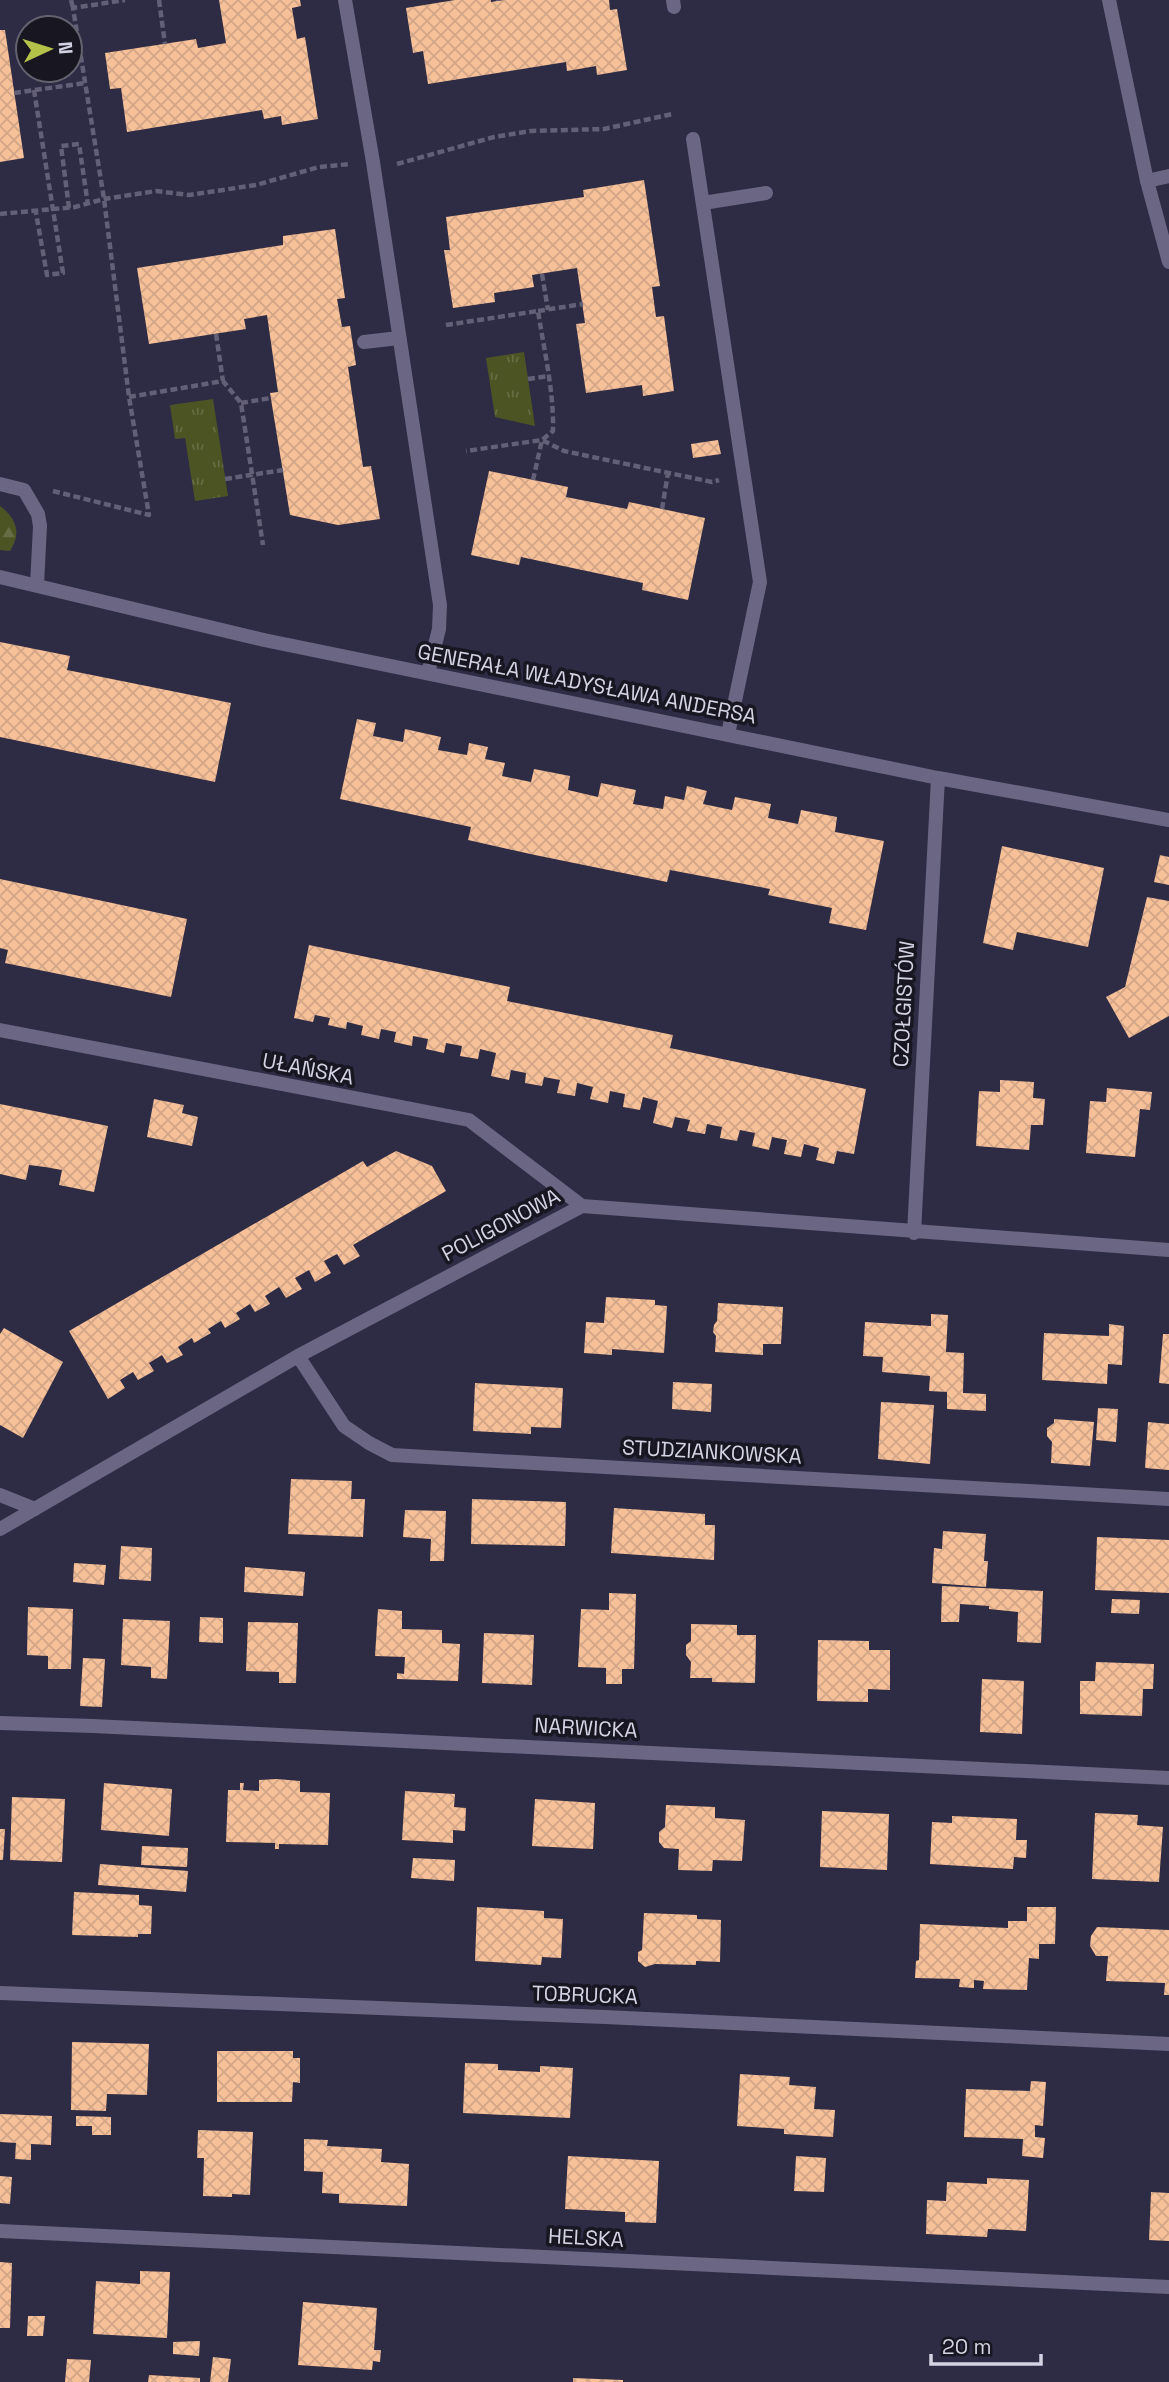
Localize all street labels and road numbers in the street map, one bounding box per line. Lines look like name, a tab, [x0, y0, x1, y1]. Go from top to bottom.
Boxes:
street label: GENERAŁA WŁADYSŁAWA ANDERSA	[415, 637, 759, 730]
street label: CZOŁGISTÓW	[887, 940, 920, 1068]
street label: UŁAŃSKA	[260, 1046, 356, 1091]
street label: POLIGONOWA	[437, 1182, 565, 1267]
street label: STUDZIANKOWSKA	[621, 1433, 803, 1470]
street label: NARWICKA	[534, 1711, 638, 1744]
street label: TOBRUCKA	[532, 1979, 638, 2010]
street label: HELSKA	[547, 2222, 625, 2253]

